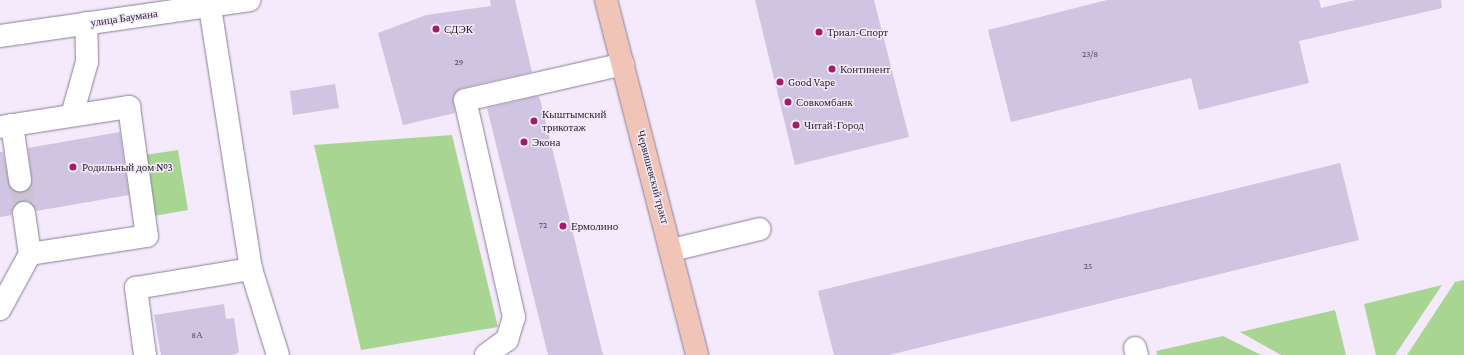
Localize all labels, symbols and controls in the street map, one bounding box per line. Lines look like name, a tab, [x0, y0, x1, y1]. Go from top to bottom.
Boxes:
street label: улица Баумана	[90, 7, 158, 29]
place label: СДЭК	[444, 22, 473, 36]
marker: СДЭК	[431, 24, 441, 34]
place label: Триал-Спорт	[827, 25, 888, 39]
marker: Триал-Спорт	[814, 27, 824, 37]
house number: 23/8	[1082, 49, 1098, 59]
house number: 29	[455, 57, 463, 67]
place label: Континент	[840, 62, 890, 76]
marker: Континент	[827, 64, 837, 74]
place label: Good Vape	[788, 75, 835, 89]
marker: Good Vape	[775, 77, 785, 87]
place label: Совкомбанк	[796, 95, 853, 109]
marker: Совкомбанк	[783, 97, 793, 107]
place label: Кыштымский трикотаж	[542, 108, 606, 134]
marker: Кыштымский трикотаж	[529, 116, 539, 126]
place label: Читай-Город	[804, 118, 864, 132]
marker: Читай-Город	[791, 120, 801, 130]
street label: Червишевский тракт	[634, 129, 672, 225]
place label: Экона	[532, 135, 560, 149]
marker: Экона	[519, 137, 529, 147]
place label: Родильный дом №3	[82, 160, 173, 174]
marker: Родильный дом №3	[67, 161, 79, 173]
place label: Ермолино	[571, 219, 618, 233]
house number: 72	[539, 220, 547, 230]
marker: Ермолино	[558, 221, 568, 231]
house number: 25	[1084, 261, 1092, 271]
house number: 8А	[191, 330, 203, 340]

